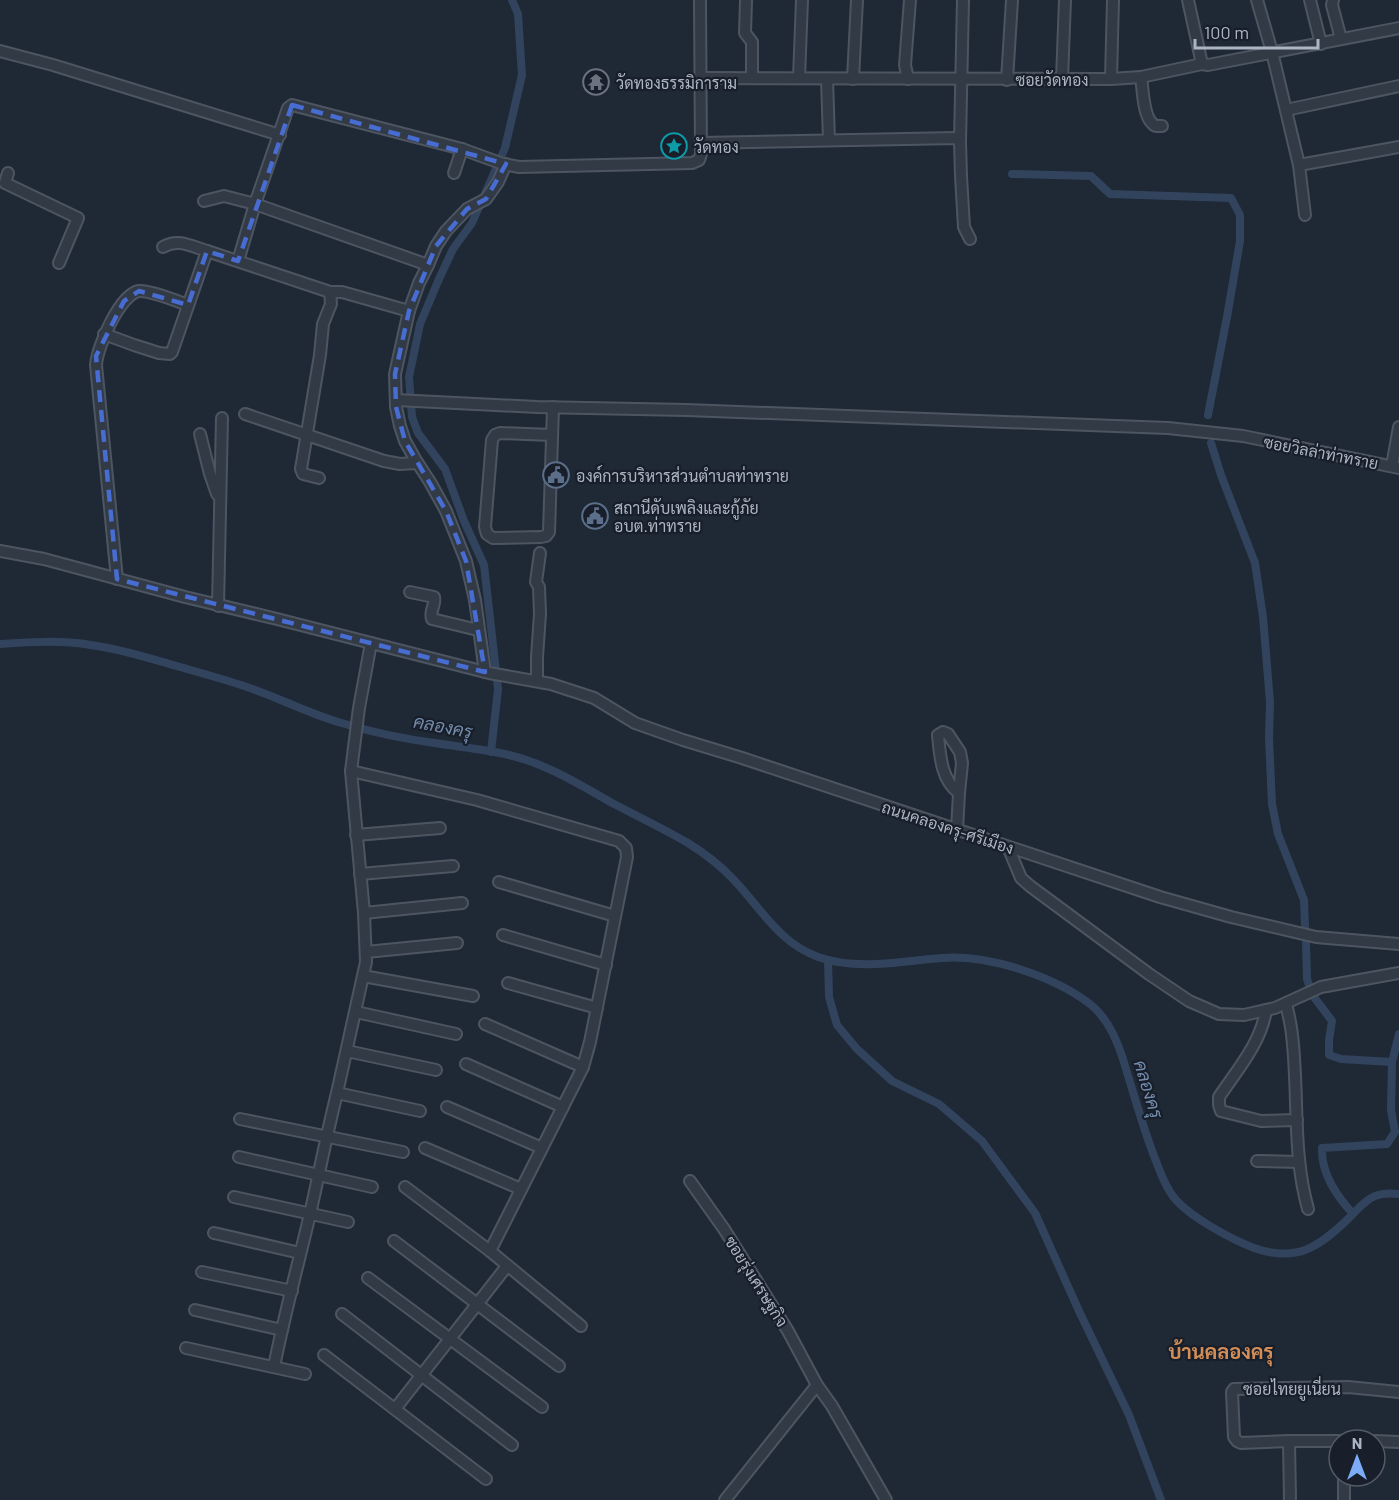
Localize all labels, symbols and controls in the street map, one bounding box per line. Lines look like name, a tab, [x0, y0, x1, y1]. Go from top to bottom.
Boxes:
scale bar	[1195, 12, 1318, 50]
text: 100 m	[1204, 21, 1249, 43]
temple icon: วัดทองธรรมิการาม	[581, 67, 611, 97]
street label: ซอยวัดทอง	[1015, 70, 1089, 89]
place label: วัดทองธรรมิการาม	[616, 73, 737, 92]
place icon: วัดทอง	[659, 131, 689, 161]
place label: วัดทอง	[694, 137, 739, 156]
street label: ซอยวิลล่าท่าทราย	[1262, 432, 1380, 472]
public building icon: องค์การบริหารส่วนตำบลท่าทราย	[541, 460, 571, 490]
place label: องค์การบริหารส่วนตำบลท่าทราย	[576, 464, 789, 485]
place label: สถานีดับเพลิงและกู้ภัย อบต.ท่าทราย	[614, 497, 759, 535]
public building icon: สถานีดับเพลิงและกู้ภัย อบต.ท่าทราย	[580, 501, 610, 531]
water label: คลองครุ	[411, 710, 476, 745]
street label: ถนนคลองครุ-ศรีเมือง	[879, 796, 1017, 860]
water label: คลองครุ	[1128, 1057, 1169, 1123]
street label: ซอยรุ่งเศรษฐกิจ	[719, 1232, 792, 1331]
district label: บ้านคลองครุ	[1169, 1339, 1273, 1367]
street label: ซอยไทยยูเนี่ยน	[1243, 1375, 1341, 1401]
north arrow	[1327, 1428, 1387, 1488]
text: N	[1352, 1433, 1362, 1452]

